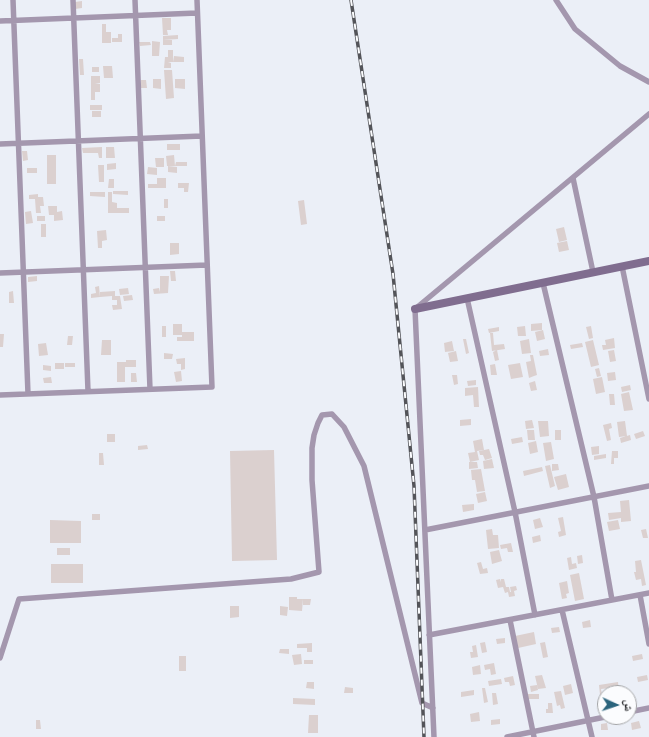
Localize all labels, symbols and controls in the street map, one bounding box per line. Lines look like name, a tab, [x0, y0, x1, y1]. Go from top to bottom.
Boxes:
north arrow	[597, 685, 637, 725]
text: ش	[621, 699, 636, 712]

